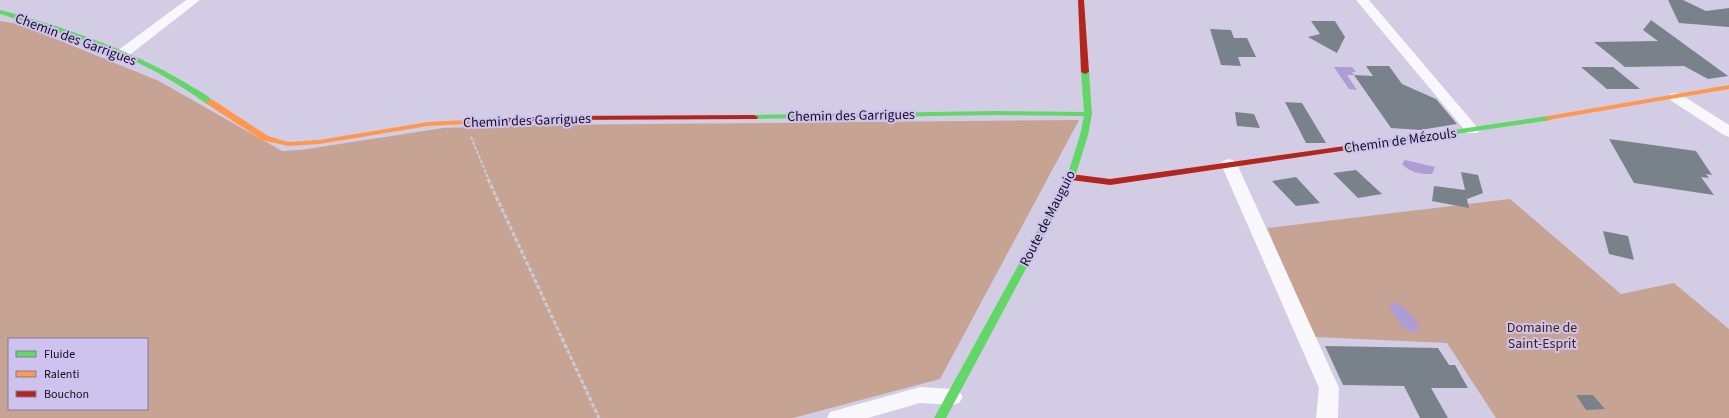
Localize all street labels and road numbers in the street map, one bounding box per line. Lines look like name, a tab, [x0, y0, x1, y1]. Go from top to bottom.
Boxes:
street label: Chemin des Garrigues	[12, 9, 139, 71]
street label: Chemin des Garrigues	[787, 105, 915, 127]
street label: Chemin des Garrigues	[463, 109, 591, 133]
street label: Chemin de Mézouls	[1343, 123, 1458, 159]
street label: Route de Mauguio	[1015, 167, 1081, 270]

